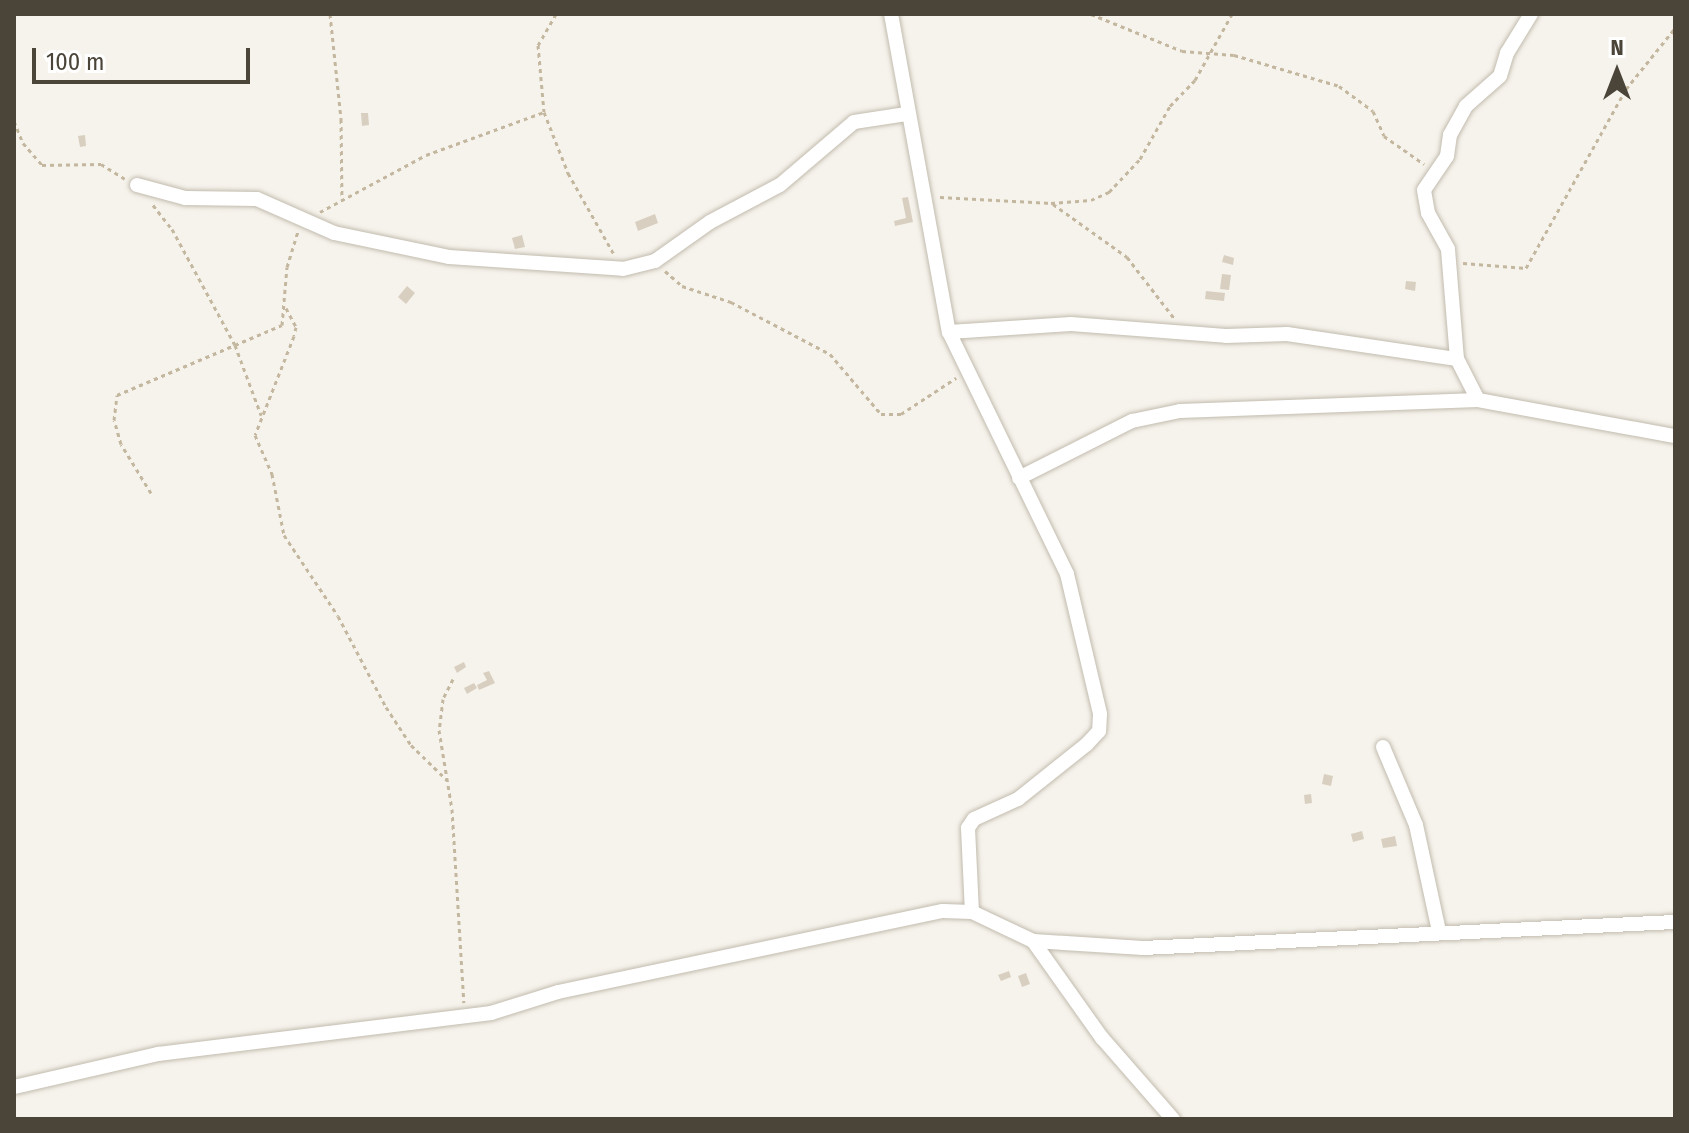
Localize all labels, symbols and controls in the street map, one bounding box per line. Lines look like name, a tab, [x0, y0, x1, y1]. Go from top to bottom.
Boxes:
scale bar	[36, 32, 254, 82]
north arrow	[1577, 32, 1657, 112]
text: N	[1610, 34, 1624, 61]
text: 100 m	[46, 48, 104, 76]

